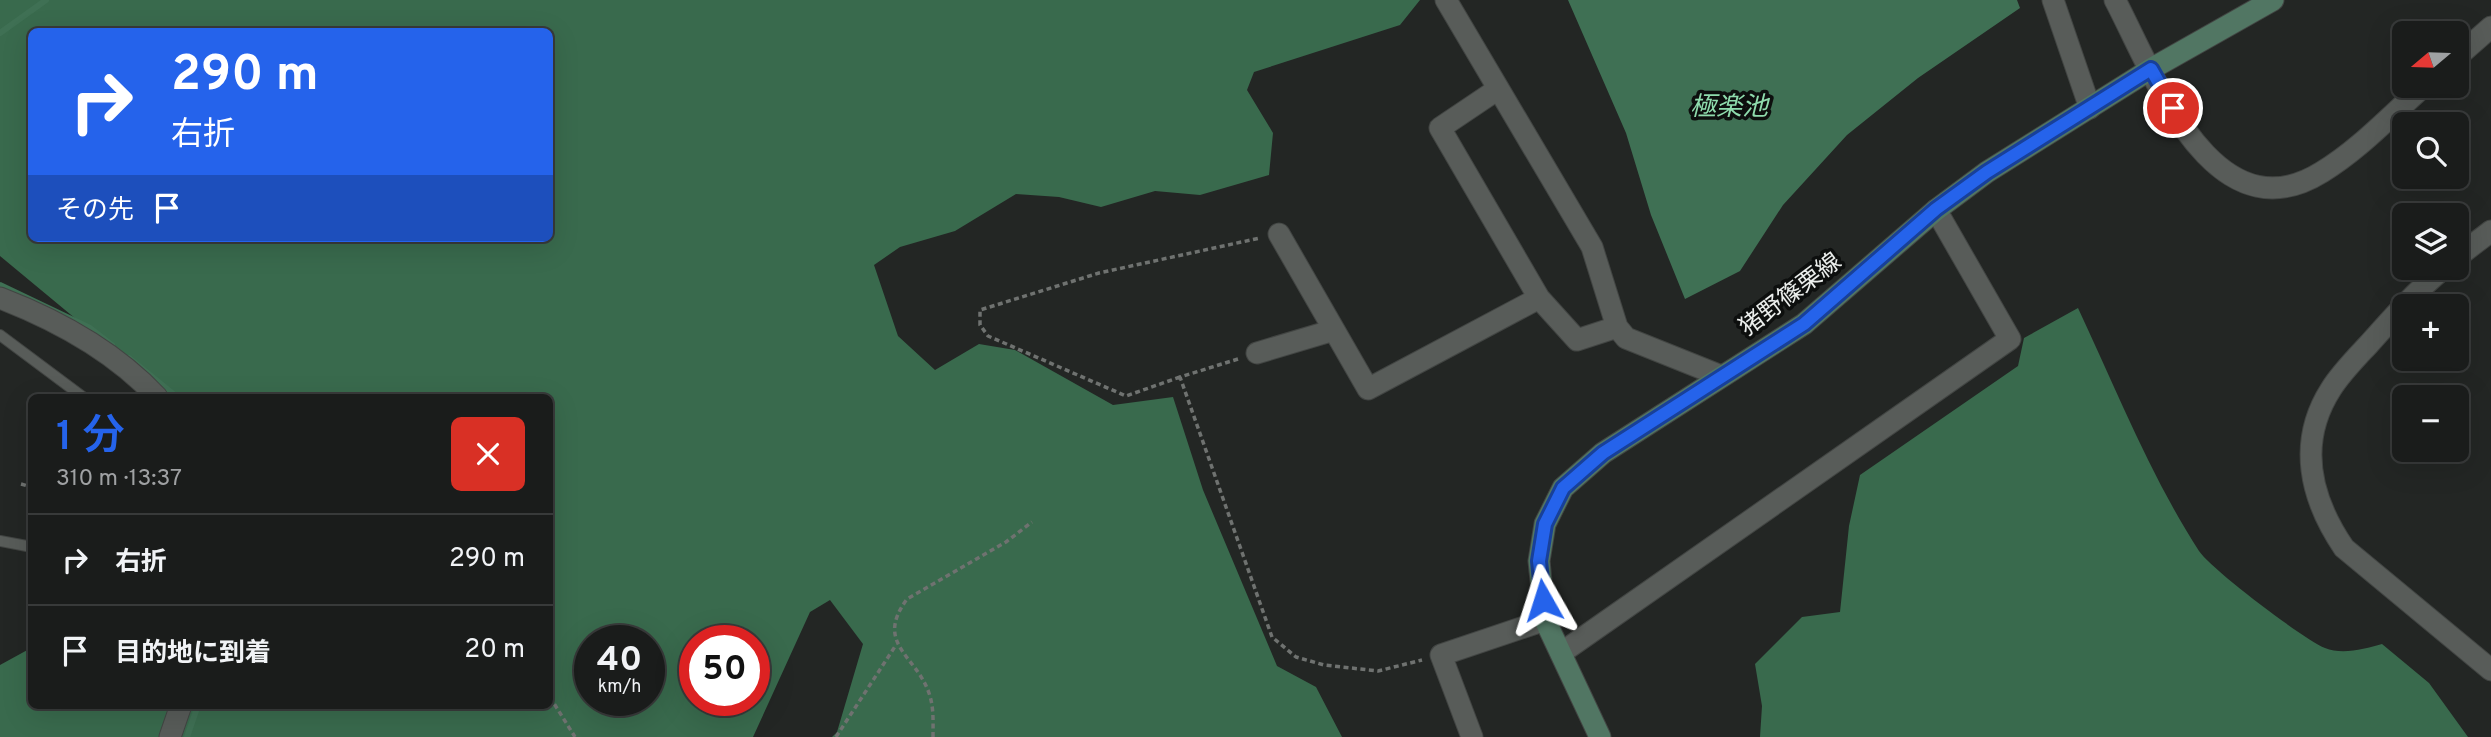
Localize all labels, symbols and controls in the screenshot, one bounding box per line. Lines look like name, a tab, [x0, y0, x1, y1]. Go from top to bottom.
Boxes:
north arrow	[2392, 21, 2469, 98]
map controls	[2392, 21, 2469, 462]
text: 290 m	[171, 46, 319, 108]
icon: right	[56, 56, 147, 147]
pin	[2143, 78, 2203, 138]
icon: arrive	[2154, 89, 2192, 127]
water label: 極楽池	[1690, 92, 1771, 125]
button: search	[2392, 112, 2469, 189]
text: 右折	[171, 116, 235, 156]
icon: arrive	[148, 189, 186, 227]
text: その先	[56, 195, 134, 228]
button: layers	[2392, 203, 2469, 280]
street label: 猪野篠栗線	[1734, 248, 1848, 344]
button: +	[2392, 294, 2469, 371]
button: −	[2392, 385, 2469, 462]
text: 1 分	[56, 412, 125, 465]
button: close	[451, 417, 525, 491]
text: 310 m · 13:37	[56, 465, 182, 494]
icon: right	[56, 541, 94, 579]
text: 290 m	[449, 543, 525, 576]
text: 右折	[115, 547, 167, 580]
position arrow	[1506, 563, 1580, 637]
speed limit sign: 50	[679, 625, 770, 716]
icon: arrive	[56, 632, 94, 670]
text: 20 m	[464, 634, 525, 667]
text: 目的地に到着	[115, 638, 271, 671]
text: 40	[597, 639, 642, 683]
text: km/h	[598, 676, 641, 699]

